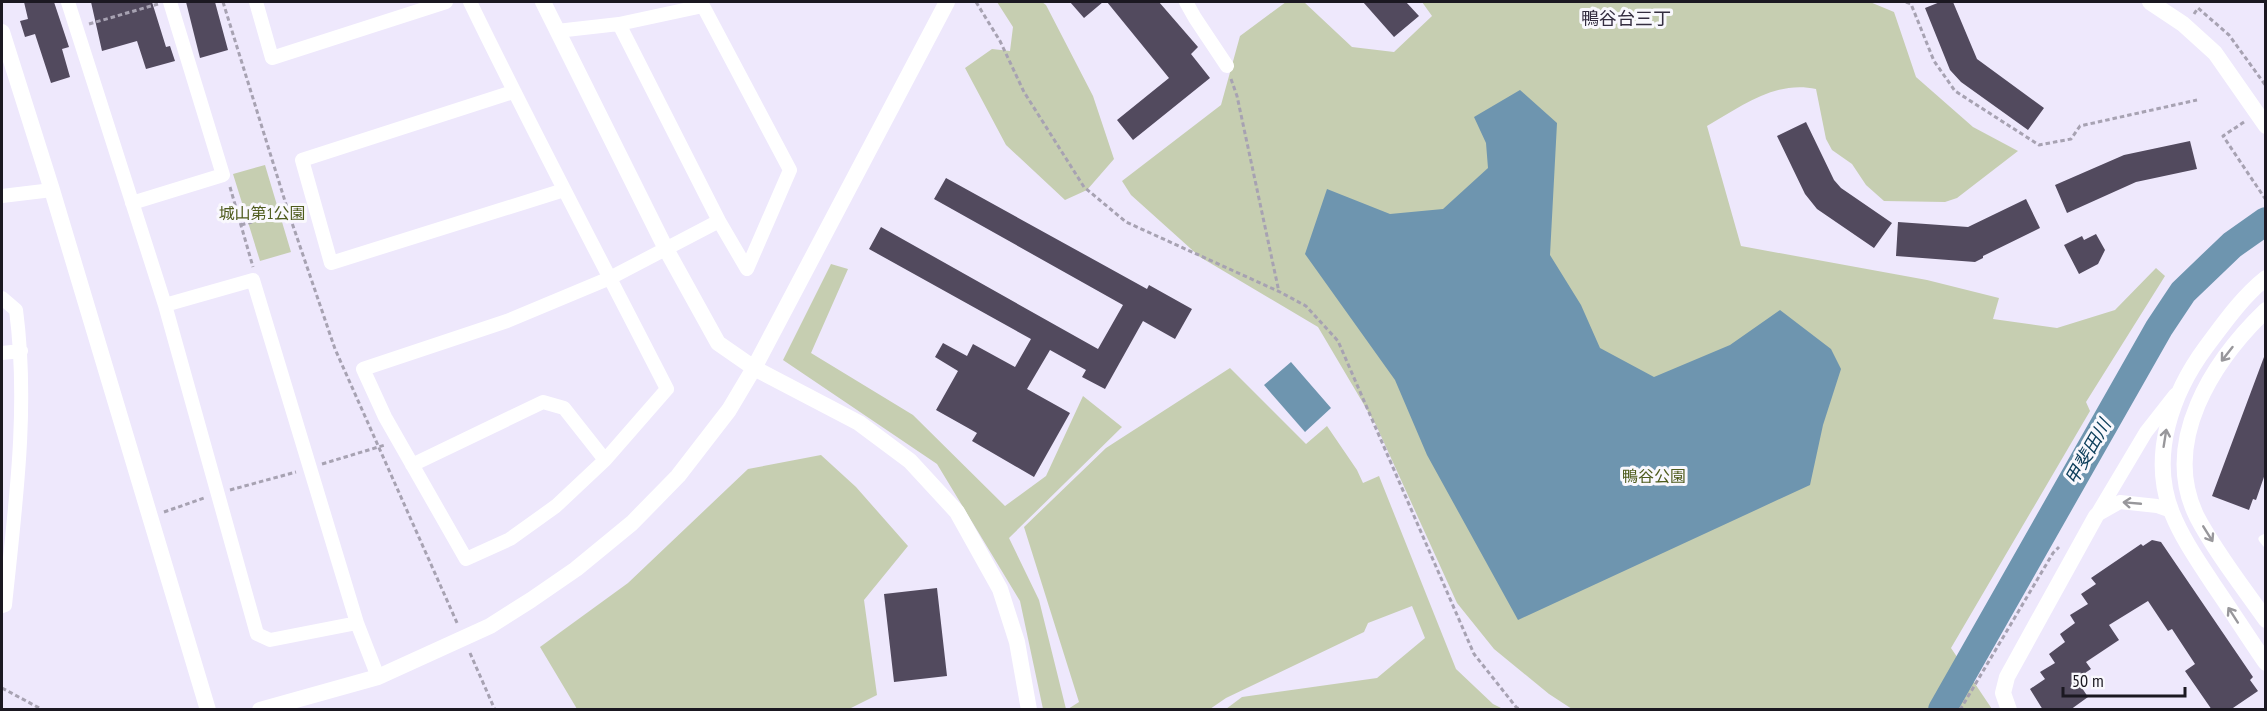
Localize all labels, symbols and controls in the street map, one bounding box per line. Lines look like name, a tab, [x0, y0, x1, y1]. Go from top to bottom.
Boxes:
district label: 鴨谷台三丁	[1581, 7, 1671, 30]
park label: 城山第1公園	[218, 203, 306, 223]
one-way arrow	[2221, 345, 2234, 361]
water label: 甲斐田川	[2060, 413, 2117, 489]
one-way arrow	[2160, 429, 2171, 448]
park label: 鴨谷公園	[1622, 466, 1686, 486]
one-way arrow	[2123, 497, 2143, 508]
one-way arrow	[2202, 525, 2214, 542]
one-way arrow	[2227, 606, 2240, 623]
scale bar	[2063, 660, 2184, 698]
text: 50 m	[2072, 669, 2104, 692]

